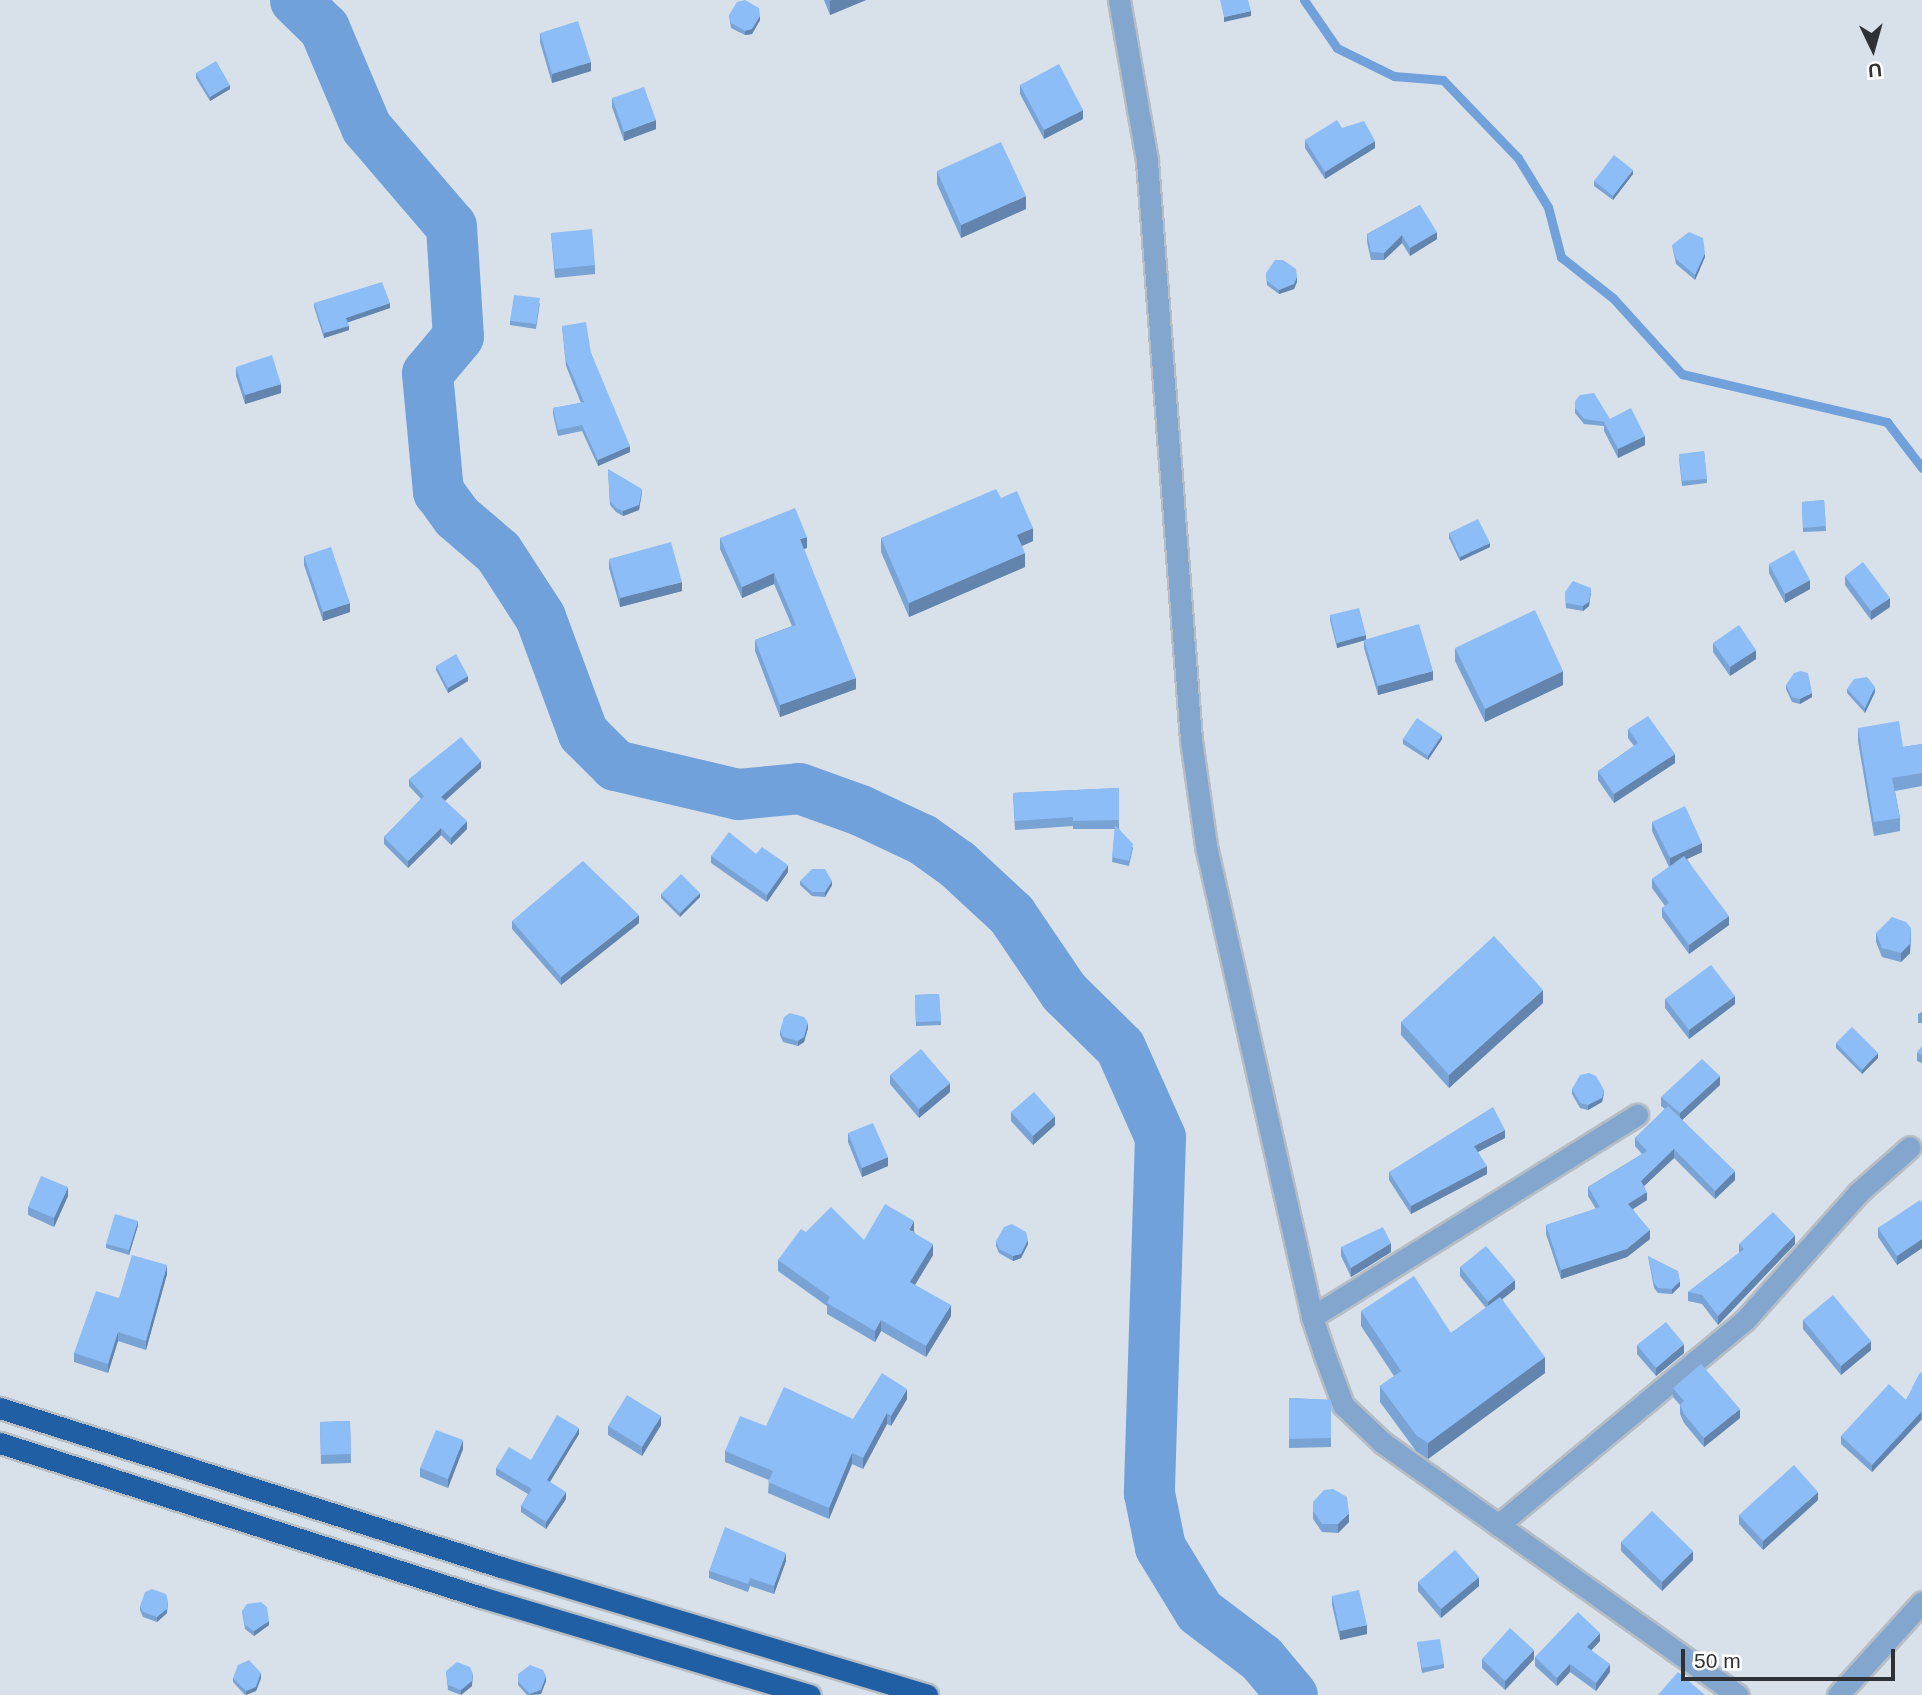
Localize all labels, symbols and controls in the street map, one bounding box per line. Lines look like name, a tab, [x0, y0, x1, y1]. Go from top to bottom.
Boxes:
north arrow	[1838, 14, 1908, 84]
text: U	[1867, 59, 1883, 81]
scale bar	[1684, 1636, 1898, 1680]
text: 50 m	[1694, 1649, 1741, 1672]

